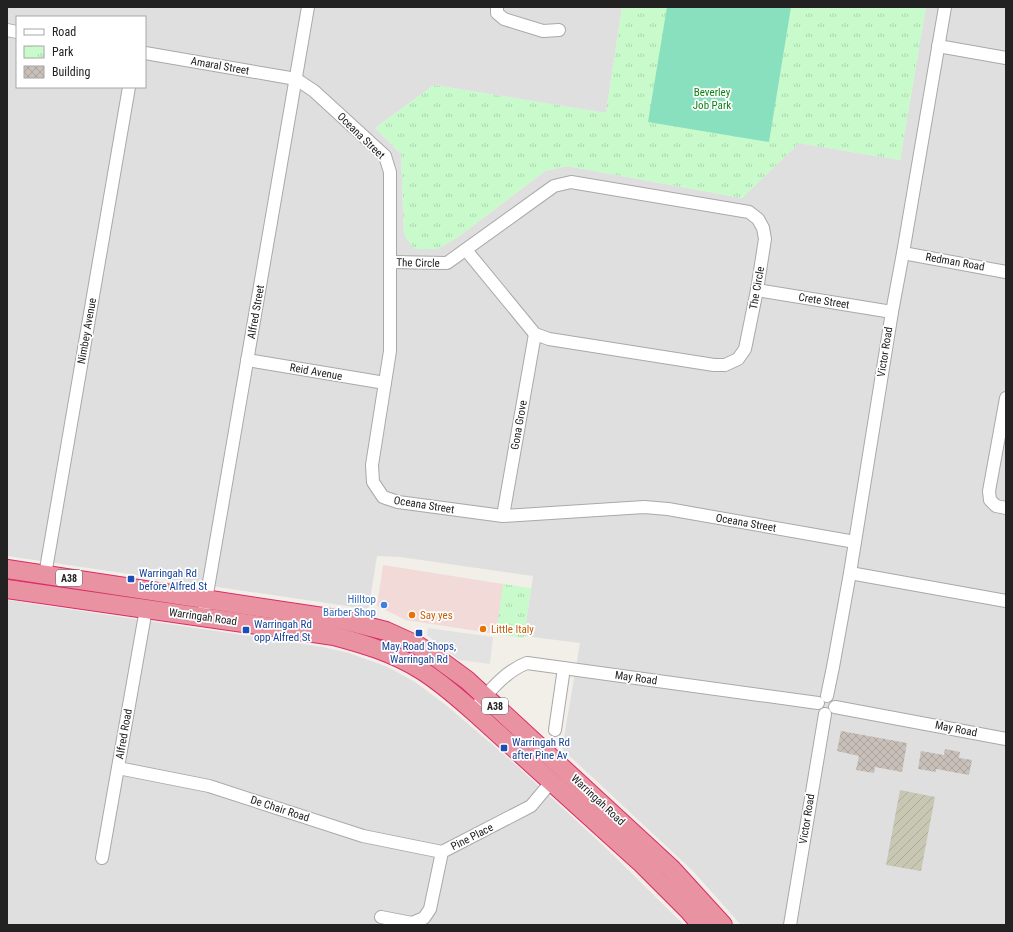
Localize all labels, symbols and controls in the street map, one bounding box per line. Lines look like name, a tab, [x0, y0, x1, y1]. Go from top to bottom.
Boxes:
legend	[16, 16, 146, 88]
text: Road	[52, 25, 76, 39]
text: Park	[52, 45, 74, 59]
street label: Amaral Street	[190, 54, 250, 78]
text: Building	[52, 65, 90, 79]
park label: Beverley Job Park	[693, 86, 731, 112]
street label: Oceana Street	[335, 110, 387, 162]
street label: Redman Road	[924, 250, 986, 274]
street label: The Circle	[396, 256, 440, 270]
street label: The Circle	[747, 265, 767, 311]
street label: Alfred Street	[245, 284, 267, 340]
street label: Crete Street	[798, 291, 850, 311]
street label: Nimbey Avenue	[75, 297, 99, 365]
street label: Victor Road	[875, 326, 895, 378]
street label: Reid Avenue	[289, 361, 343, 383]
street label: Gona Grove	[508, 399, 530, 451]
street label: Oceana Street	[393, 494, 455, 516]
street label: Oceana Street	[715, 511, 777, 535]
place label: Warringah Rd before Alfred St	[139, 567, 207, 593]
road number: A38	[56, 570, 82, 586]
marker: Warringah Rd before Alfred St	[126, 574, 136, 584]
place label: Hilltop Barber Shop	[323, 593, 376, 619]
marker: Hilltop Barber Shop	[379, 600, 389, 610]
street label: Warringah Road	[168, 606, 238, 628]
place label: Say yes	[420, 609, 453, 622]
marker: Say yes	[407, 610, 417, 620]
place label: Warringah Rd opp Alfred St	[254, 618, 312, 644]
place label: Little Italy	[491, 623, 534, 636]
marker: Little Italy	[478, 624, 488, 634]
marker: Warringah Rd opp Alfred St	[241, 625, 251, 635]
marker: May Road Shops, Warringah Rd	[414, 628, 424, 638]
place label: May Road Shops, Warringah Rd	[382, 640, 456, 666]
street label: May Road	[614, 669, 658, 687]
road number: A38	[482, 698, 508, 714]
street label: Alfred Road	[113, 708, 135, 760]
street label: May Road	[934, 719, 978, 739]
place label: Warringah Rd after Pine Av	[512, 736, 570, 762]
marker: Warringah Rd after Pine Av	[499, 743, 509, 753]
street label: Warringah Road	[568, 772, 628, 828]
street label: De Chair Road	[249, 793, 311, 825]
street label: Victor Road	[797, 793, 817, 845]
street label: Pine Place	[449, 821, 495, 853]

